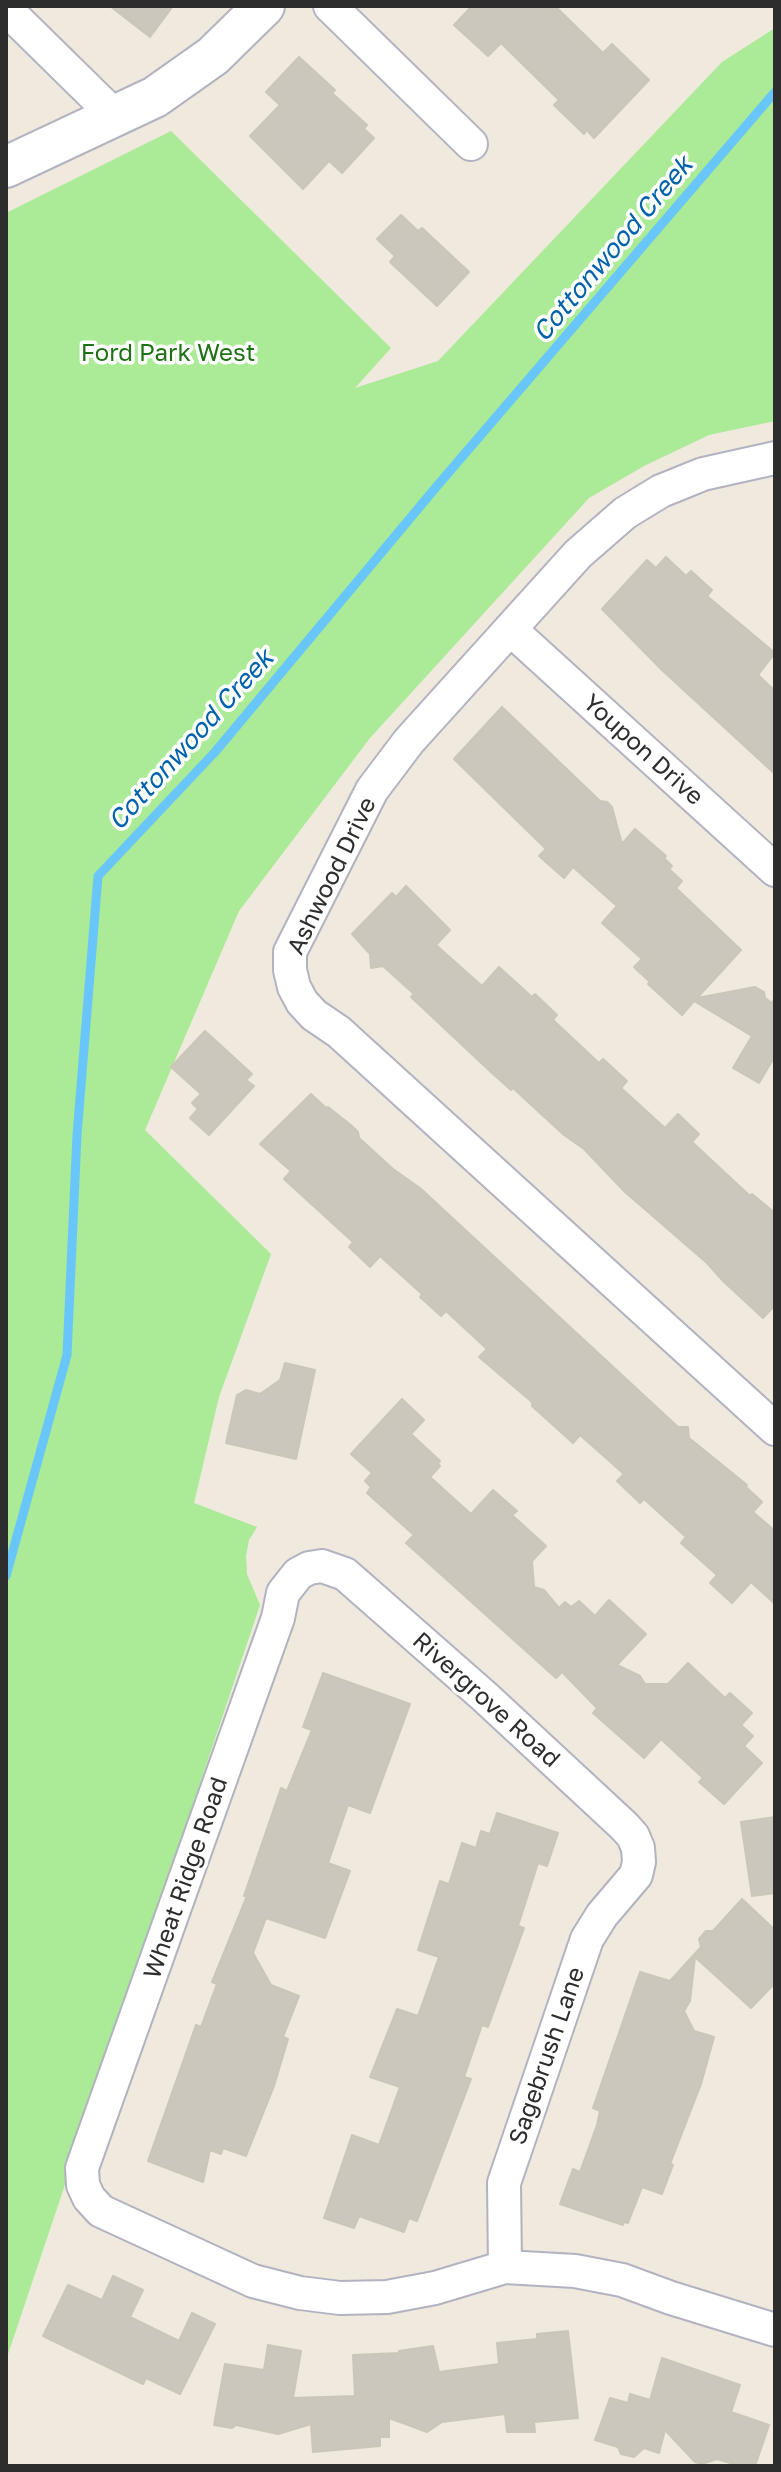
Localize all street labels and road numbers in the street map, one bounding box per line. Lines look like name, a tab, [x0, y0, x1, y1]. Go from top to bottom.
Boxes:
street label: Youpon Drive	[577, 689, 709, 811]
street label: Ashwood Drive	[281, 793, 383, 959]
street label: Rivergrove Road	[406, 1626, 566, 1774]
street label: Wheat Ridge Road	[138, 1773, 234, 1983]
street label: Sagebrush Lane	[503, 1963, 591, 2149]

